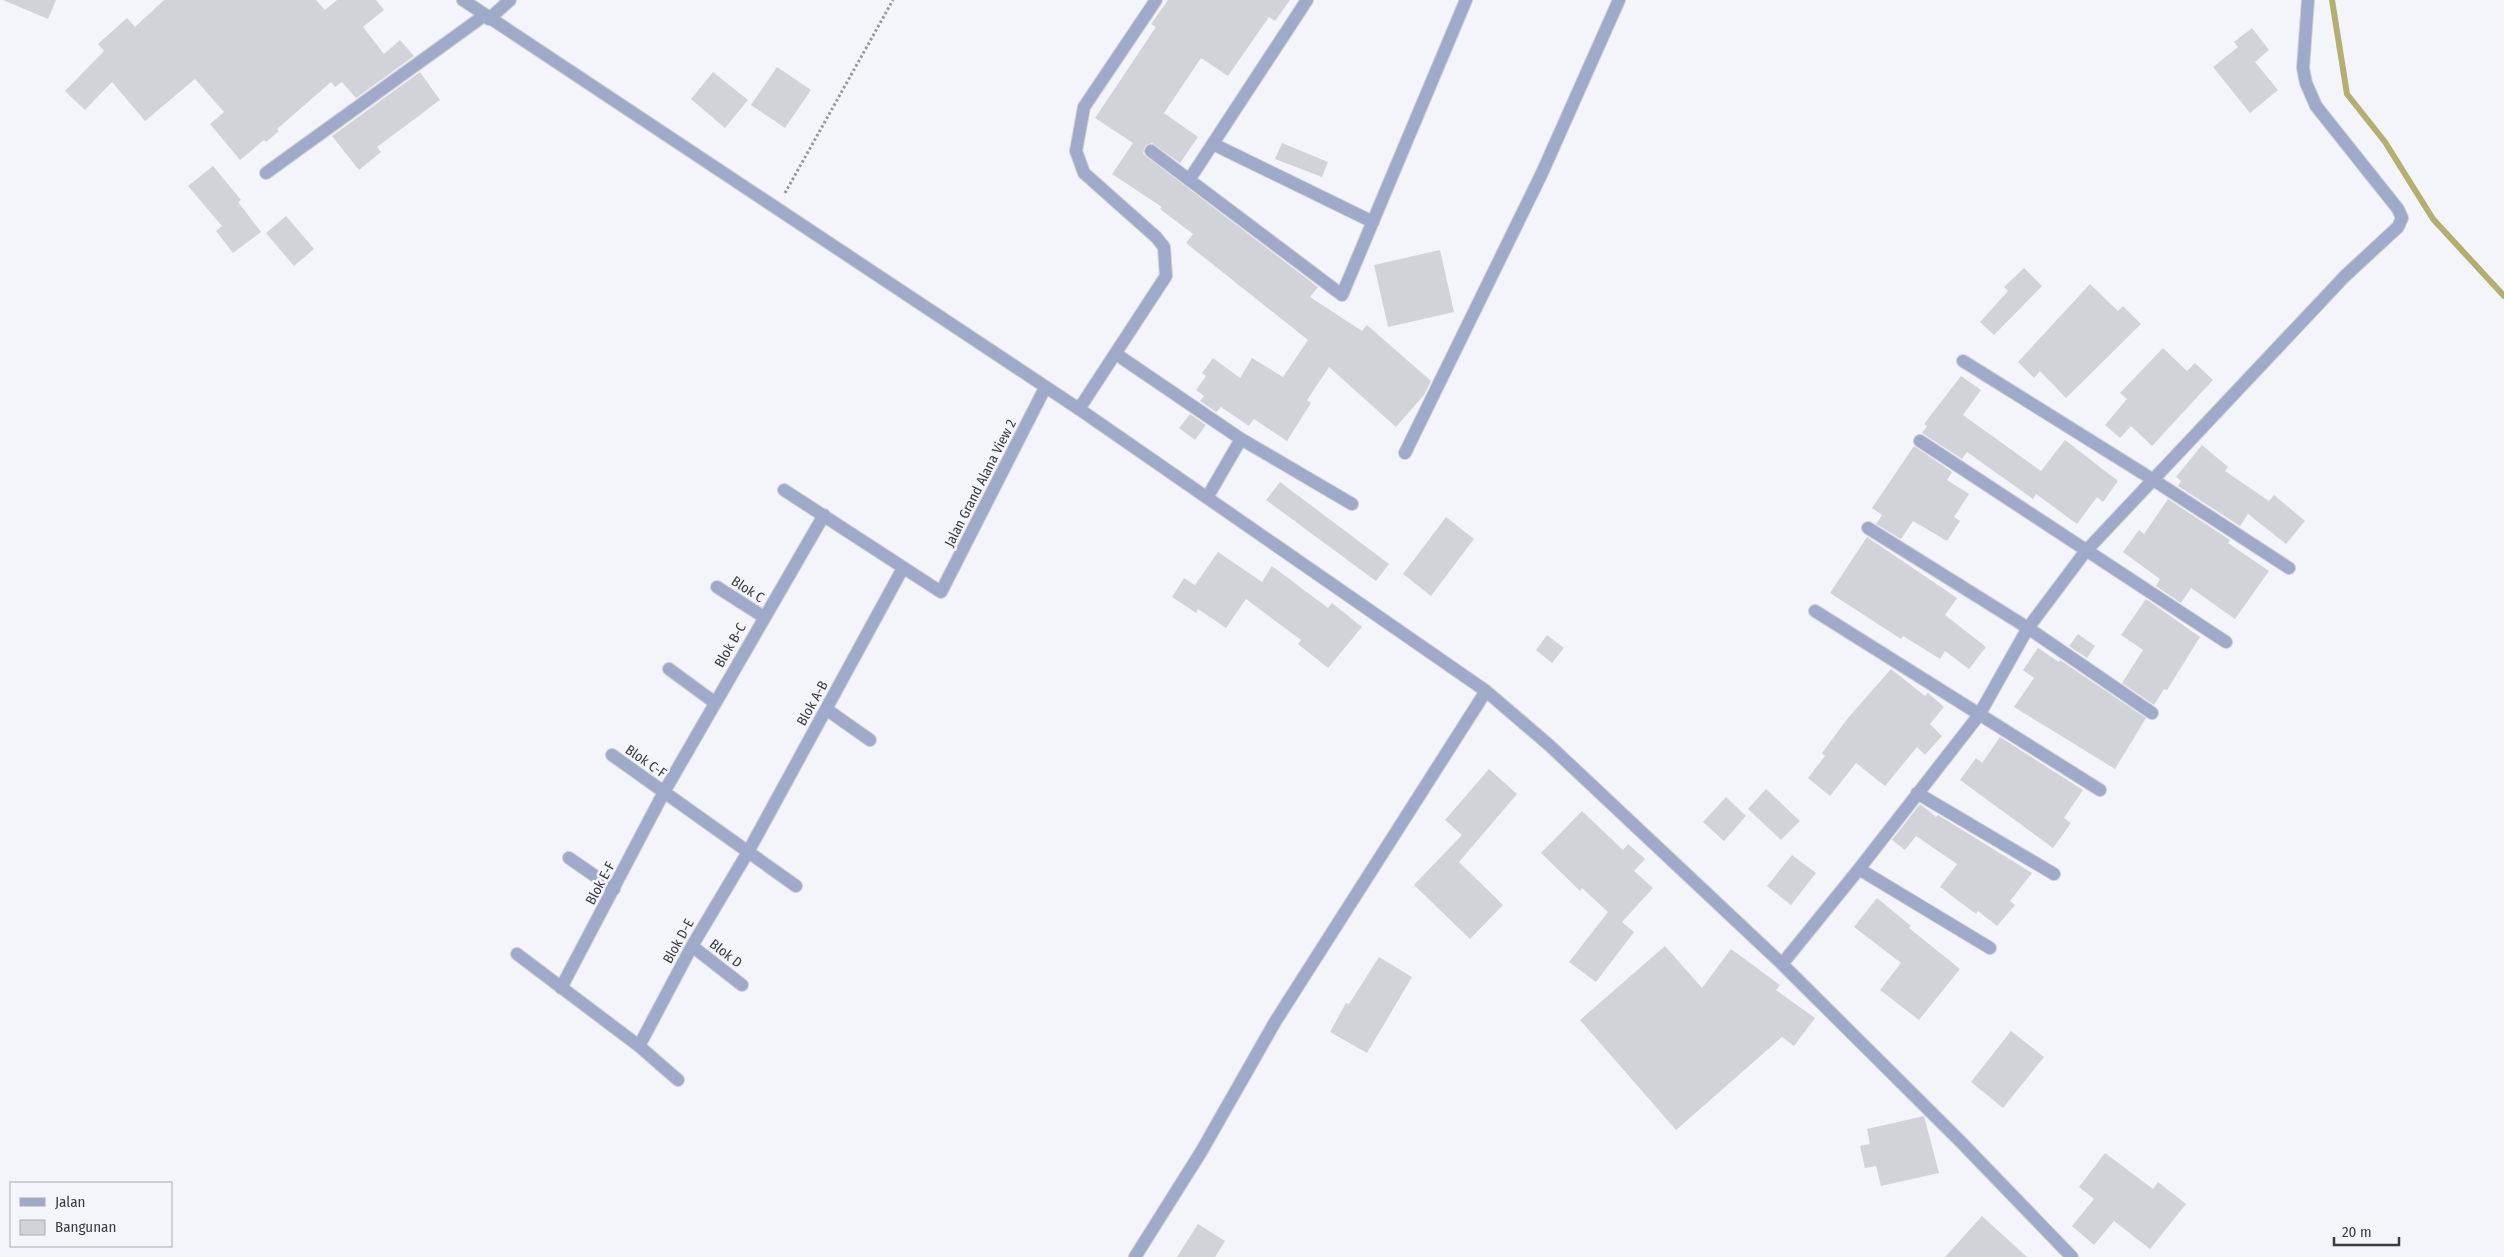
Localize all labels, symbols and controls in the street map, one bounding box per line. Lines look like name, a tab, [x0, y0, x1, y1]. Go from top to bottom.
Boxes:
street label: Jalan Grand Alana View 2	[941, 417, 1020, 550]
street label: Blok C	[728, 573, 767, 606]
street label: Blok B-C	[711, 620, 750, 670]
street label: Blok A-B	[793, 678, 832, 729]
street label: Blok C-F	[622, 741, 669, 782]
street label: Blok E-F	[582, 859, 619, 908]
street label: Blok D-E	[659, 916, 698, 966]
street label: Blok D	[706, 935, 745, 971]
legend	[10, 1182, 172, 1247]
text: Jalan	[55, 1193, 85, 1211]
scale bar	[2334, 1214, 2399, 1246]
text: Bangunan	[55, 1218, 116, 1236]
text: 20 m	[2342, 1223, 2372, 1241]

